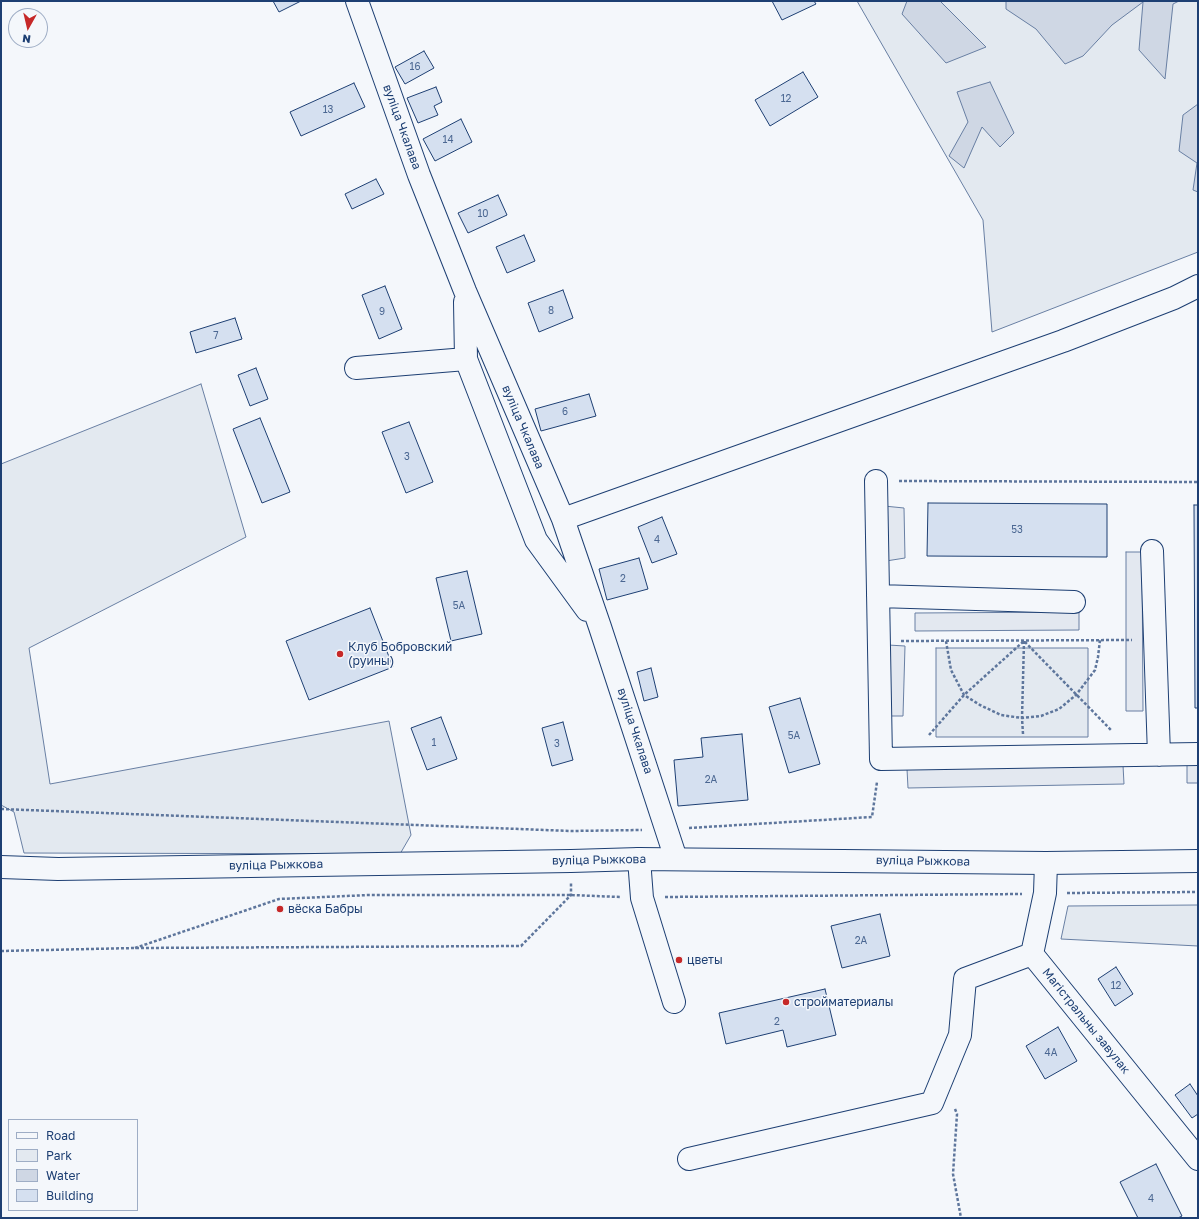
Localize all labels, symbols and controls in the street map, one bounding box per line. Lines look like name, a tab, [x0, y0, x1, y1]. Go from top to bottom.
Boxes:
north arrow	[8, 8, 48, 48]
text: N	[21, 32, 31, 46]
house number: 16	[410, 61, 420, 73]
street label: вуліца Чкалава	[380, 82, 424, 172]
house number: 12	[781, 93, 791, 105]
house number: 13	[323, 104, 333, 116]
house number: 14	[443, 134, 453, 146]
house number: 10	[477, 208, 489, 220]
house number: 8	[548, 305, 554, 317]
house number: 9	[379, 306, 385, 318]
house number: 7	[213, 330, 219, 342]
street label: вуліца Чкалава	[499, 383, 547, 471]
house number: 6	[562, 406, 568, 418]
house number: 3	[404, 451, 410, 463]
house number: 53	[1011, 524, 1023, 536]
house number: 4	[654, 534, 660, 546]
house number: 2	[620, 573, 626, 585]
house number: 5А	[453, 600, 465, 612]
place label: Клуб Бобровский (руины)	[348, 640, 452, 668]
marker: Клуб Бобровский (руины)	[335, 649, 345, 659]
street label: вуліца Чкалава	[614, 686, 656, 776]
house number: 5А	[788, 730, 800, 742]
house number: 1	[432, 737, 436, 749]
house number: 3	[554, 738, 560, 750]
house number: 2А	[705, 774, 717, 786]
street label: вуліца Рыжкова	[552, 852, 646, 868]
street label: вуліца Рыжкова	[876, 853, 970, 869]
street label: вуліца Рыжкова	[229, 857, 323, 873]
place label: вёска Бабры	[288, 902, 363, 916]
marker: вёска Бабры	[275, 904, 285, 914]
house number: 2А	[855, 935, 867, 947]
place label: цветы	[687, 953, 723, 967]
marker: цветы	[674, 955, 684, 965]
street label: Магістральны завулак	[1039, 965, 1133, 1077]
house number: 12	[1111, 980, 1121, 992]
place label: стройматериалы	[794, 995, 894, 1009]
marker: стройматериалы	[781, 997, 791, 1007]
house number: 2	[774, 1016, 780, 1028]
house number: 4А	[1045, 1047, 1057, 1059]
legend	[8, 1119, 138, 1211]
text: Road	[46, 1128, 75, 1143]
text: Park	[46, 1148, 72, 1163]
text: Water	[46, 1168, 80, 1183]
text: Building	[46, 1188, 94, 1203]
house number: 4	[1148, 1193, 1154, 1205]

